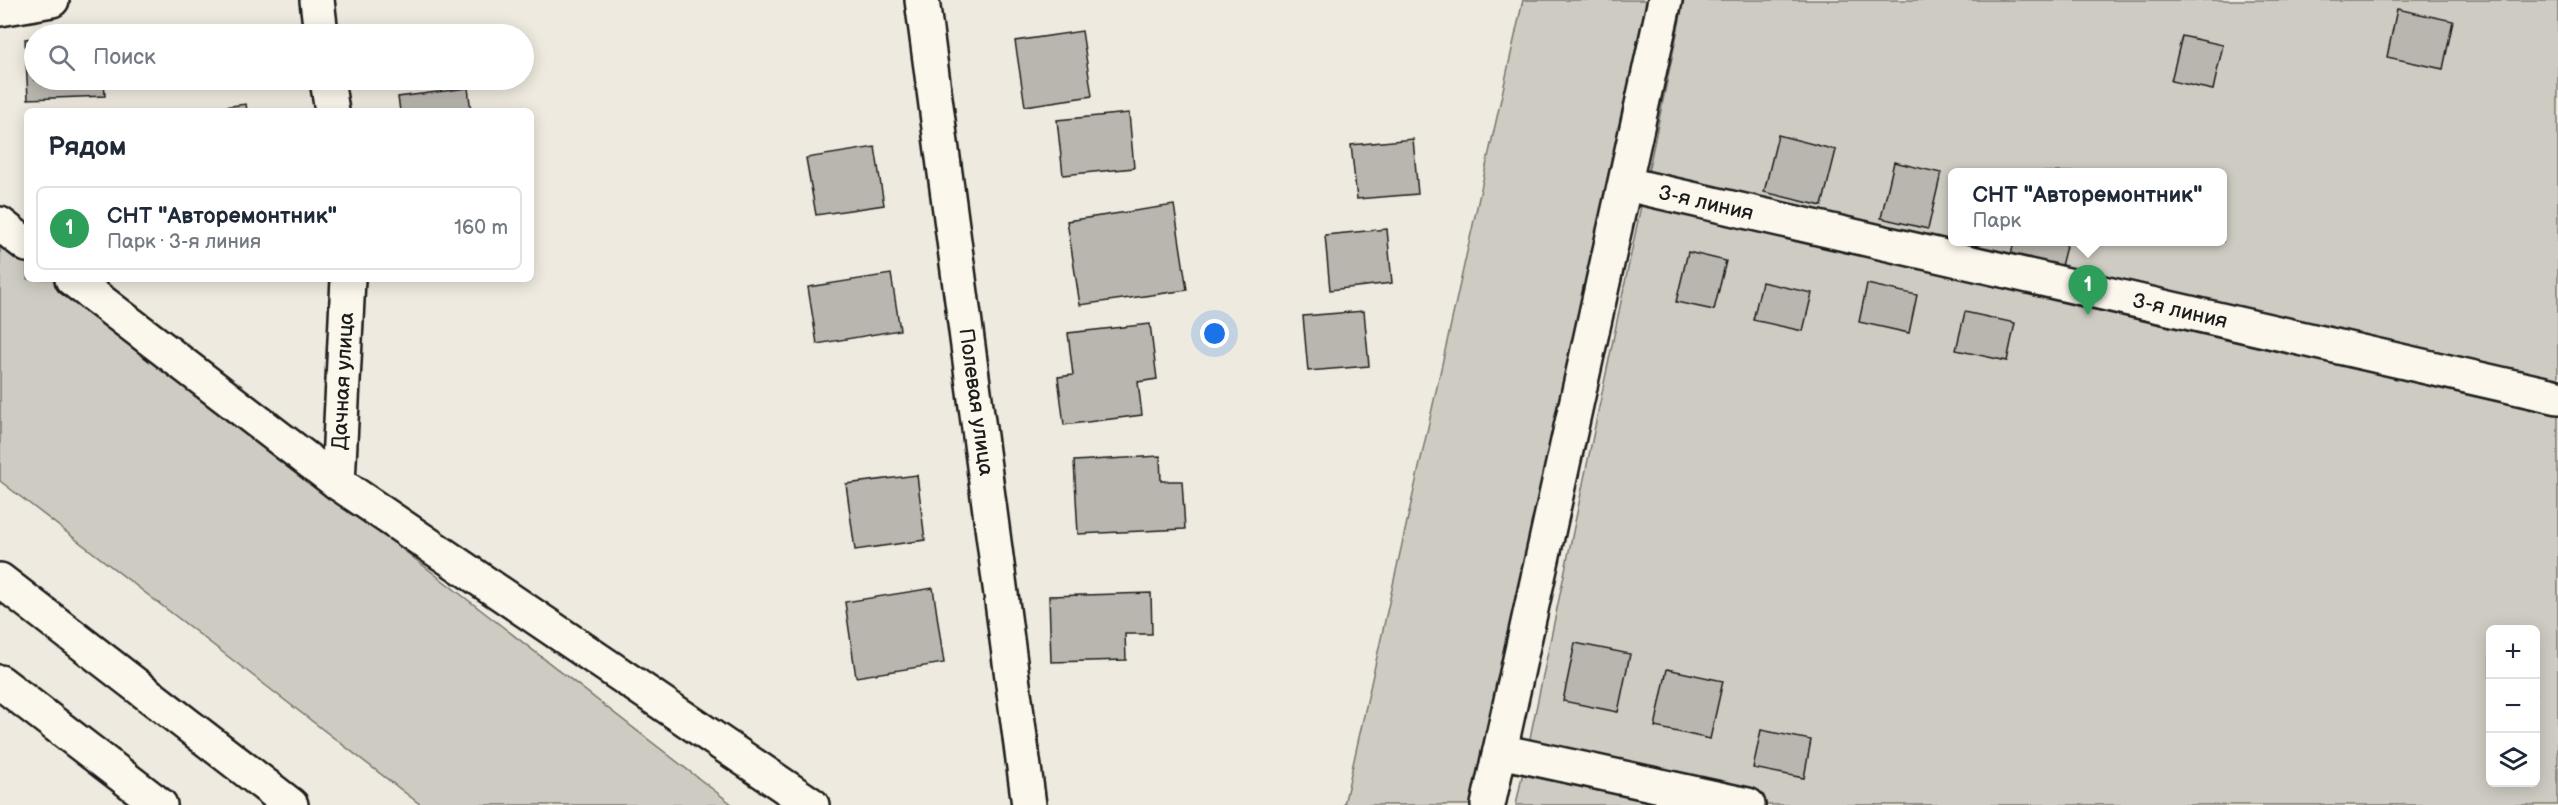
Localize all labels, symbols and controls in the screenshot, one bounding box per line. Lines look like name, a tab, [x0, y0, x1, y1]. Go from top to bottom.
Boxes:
search box	[24, 24, 534, 90]
icon: search	[45, 41, 78, 74]
text: Поиск	[93, 44, 156, 71]
text: Рядом	[48, 132, 126, 163]
popup	[1948, 168, 2227, 246]
street label: 3-я линия	[1656, 180, 1756, 226]
text: СНТ "Авторемонтник"	[1972, 182, 2203, 209]
text: СНТ "Авторемонтник"	[107, 203, 337, 230]
text: Парк	[1972, 209, 2021, 233]
text: 1	[65, 216, 74, 240]
text: 160 m	[454, 216, 508, 240]
text: Парк · 3-я линия	[107, 230, 261, 254]
pin: 1	[2068, 266, 2108, 315]
street label: 3-я линия	[2130, 288, 2230, 334]
street label: Дачная улица	[327, 311, 359, 450]
your location	[1200, 319, 1229, 348]
street label: Полевая улица	[953, 327, 999, 478]
map controls	[2486, 625, 2540, 787]
button: +	[2486, 625, 2540, 679]
button: −	[2486, 679, 2540, 733]
button: layers	[2486, 733, 2540, 787]

